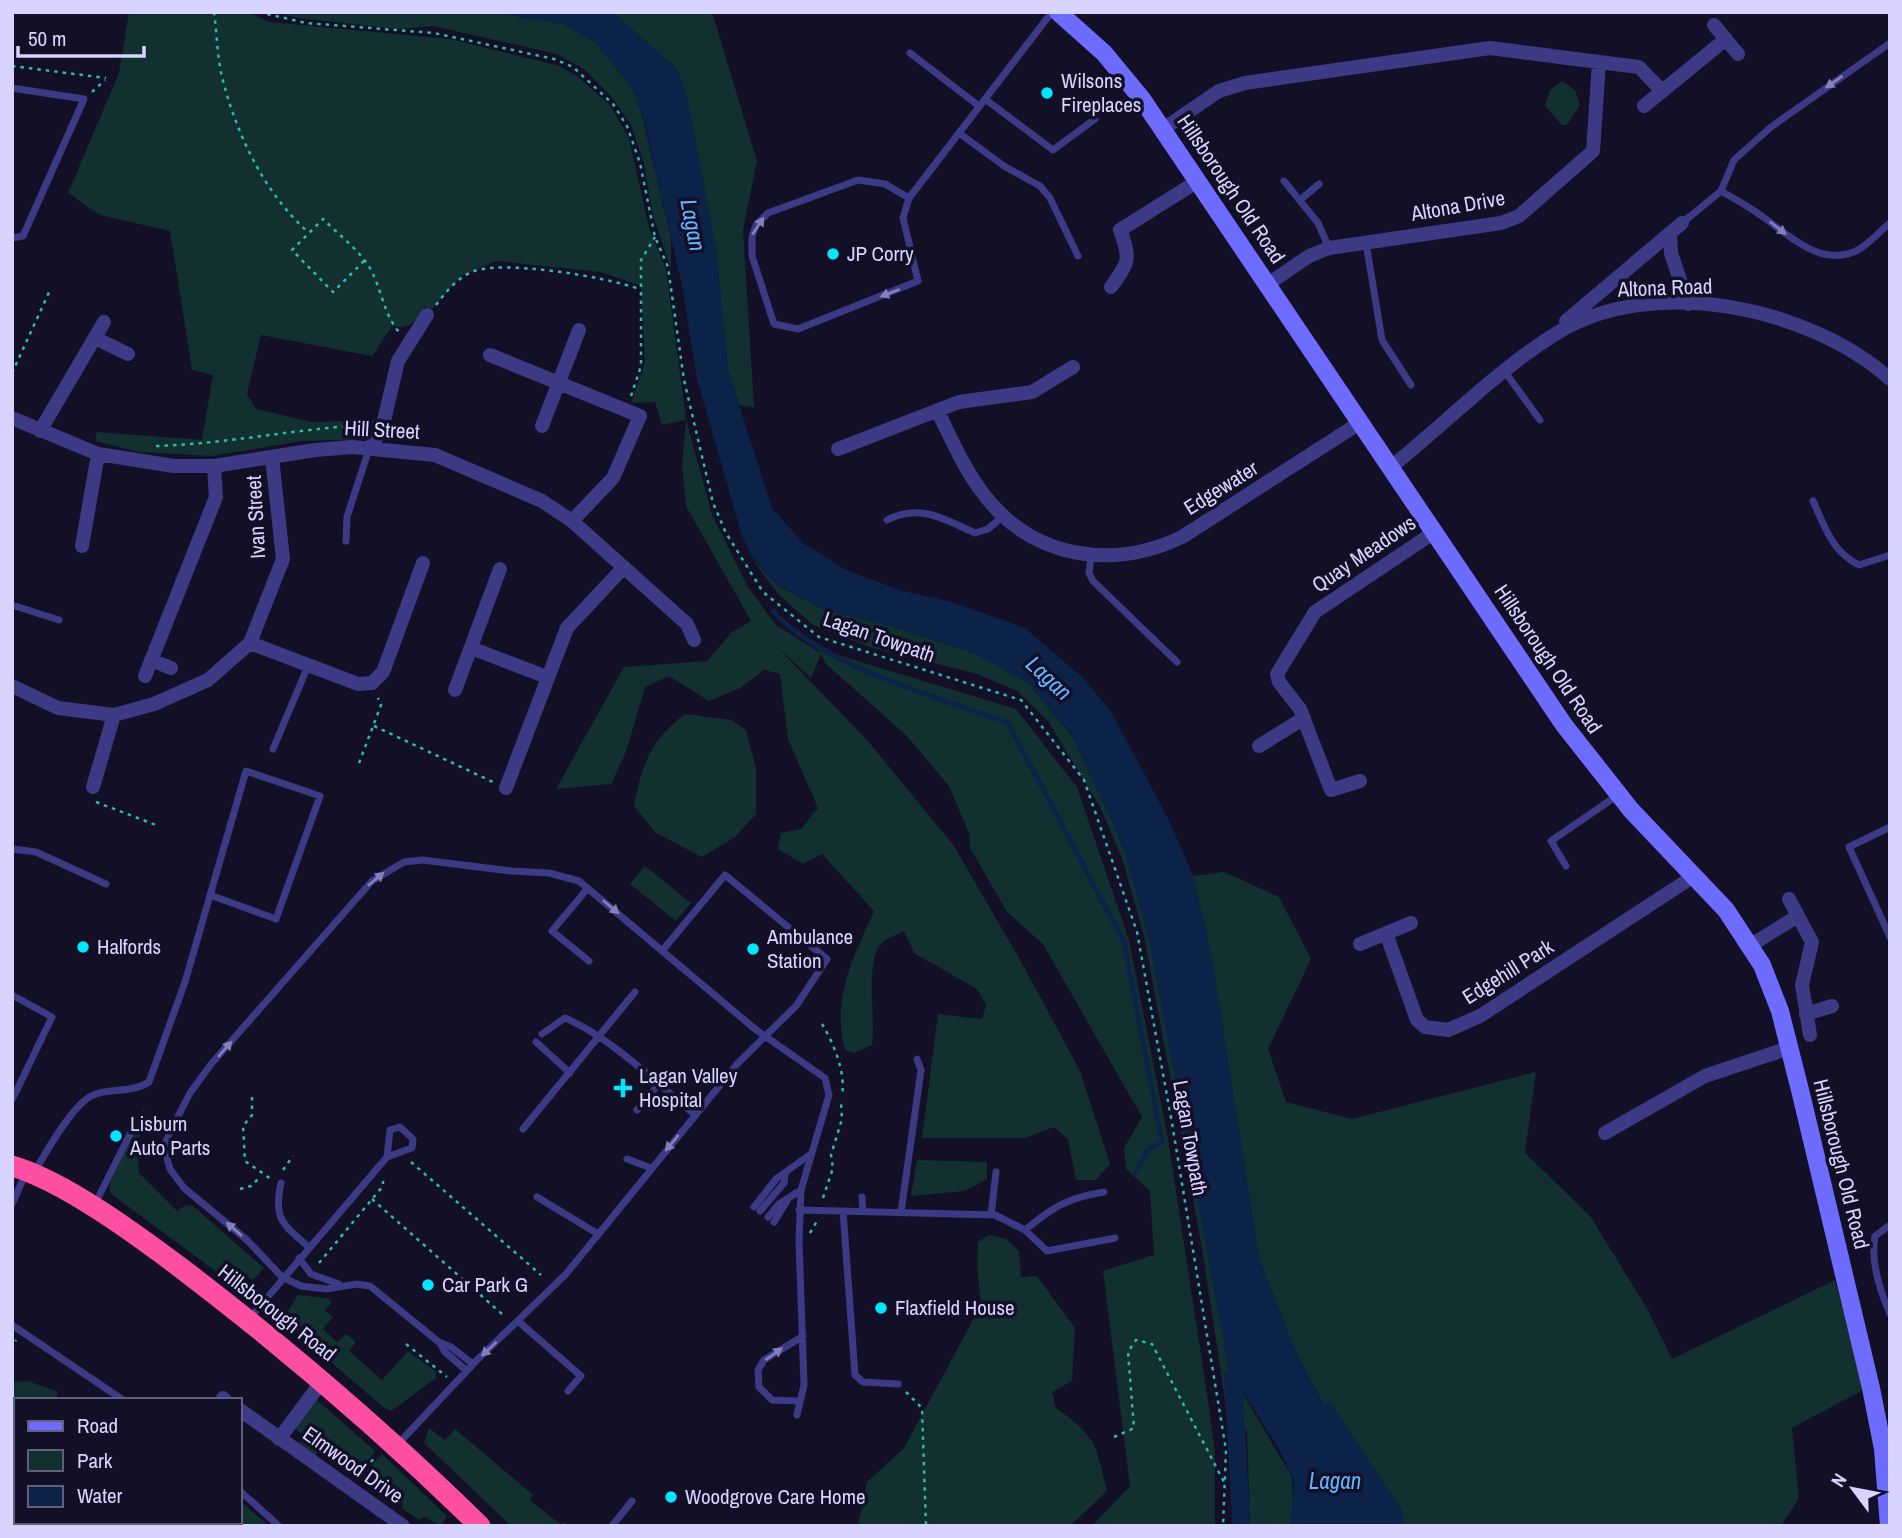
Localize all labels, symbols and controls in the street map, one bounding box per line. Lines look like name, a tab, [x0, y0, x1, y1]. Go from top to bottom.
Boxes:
scale bar	[18, 14, 144, 58]
text: 50 m	[28, 24, 66, 53]
place label: Wilsons Fireplaces	[1061, 66, 1141, 119]
one-way arrow	[1825, 75, 1843, 89]
marker: Wilsons Fireplaces	[1039, 85, 1055, 101]
street label: Hillsborough Old Road	[1171, 108, 1292, 269]
street label: Altona Drive	[1408, 183, 1507, 228]
water label: Lagan	[673, 196, 714, 254]
one-way arrow	[752, 216, 765, 236]
one-way arrow	[1768, 221, 1786, 236]
place label: JP Corry	[847, 239, 914, 268]
marker: JP Corry	[825, 246, 841, 262]
street label: Altona Road	[1616, 271, 1713, 304]
one-way arrow	[879, 287, 900, 298]
street label: Hill Street	[344, 413, 421, 446]
street label: Edgewater	[1178, 453, 1264, 522]
street label: Ivan Street	[239, 474, 272, 559]
street label: Quay Meadows	[1306, 508, 1421, 599]
street label: Hillsborough Old Road	[1488, 578, 1609, 739]
street label: Lagan Towpath	[819, 604, 939, 669]
water label: Lagan	[1020, 648, 1079, 707]
one-way arrow	[367, 871, 385, 887]
one-way arrow	[602, 899, 619, 914]
place label: Ambulance Station	[766, 922, 853, 975]
place label: Halfords	[97, 932, 161, 961]
street label: Edgehill Park	[1457, 932, 1559, 1011]
marker: Halfords	[75, 939, 91, 955]
marker: Ambulance Station	[745, 941, 761, 957]
one-way arrow	[217, 1040, 232, 1057]
place label: Lagan Valley Hospital	[639, 1061, 738, 1114]
street label: Hillsborough Old Road	[1806, 1076, 1877, 1252]
marker: Lagan Valley Hospital	[613, 1078, 633, 1098]
street label: Lagan Towpath	[1166, 1078, 1215, 1198]
place label: Lisburn Auto Parts	[129, 1109, 210, 1162]
marker: Lisburn Auto Parts	[108, 1128, 124, 1144]
one-way arrow	[665, 1134, 680, 1151]
one-way arrow	[225, 1221, 243, 1237]
street label: Hillsborough Road	[212, 1257, 342, 1368]
place label: Car Park G	[442, 1270, 528, 1299]
marker: Car Park G	[420, 1277, 436, 1293]
place label: Flaxfield House	[895, 1293, 1015, 1322]
marker: Flaxfield House	[873, 1300, 889, 1316]
one-way arrow	[481, 1340, 498, 1356]
one-way arrow	[764, 1347, 783, 1361]
legend	[14, 1398, 242, 1524]
text: Road	[77, 1411, 118, 1440]
street label: Elmwood Drive	[297, 1419, 409, 1510]
text: Park	[77, 1446, 113, 1475]
north arrow	[1818, 1454, 1888, 1524]
water label: Lagan	[1309, 1465, 1361, 1496]
text: N	[1825, 1468, 1853, 1492]
text: Water	[77, 1481, 123, 1510]
place label: Woodgrove Care Home	[685, 1482, 866, 1511]
marker: Woodgrove Care Home	[663, 1489, 679, 1505]

